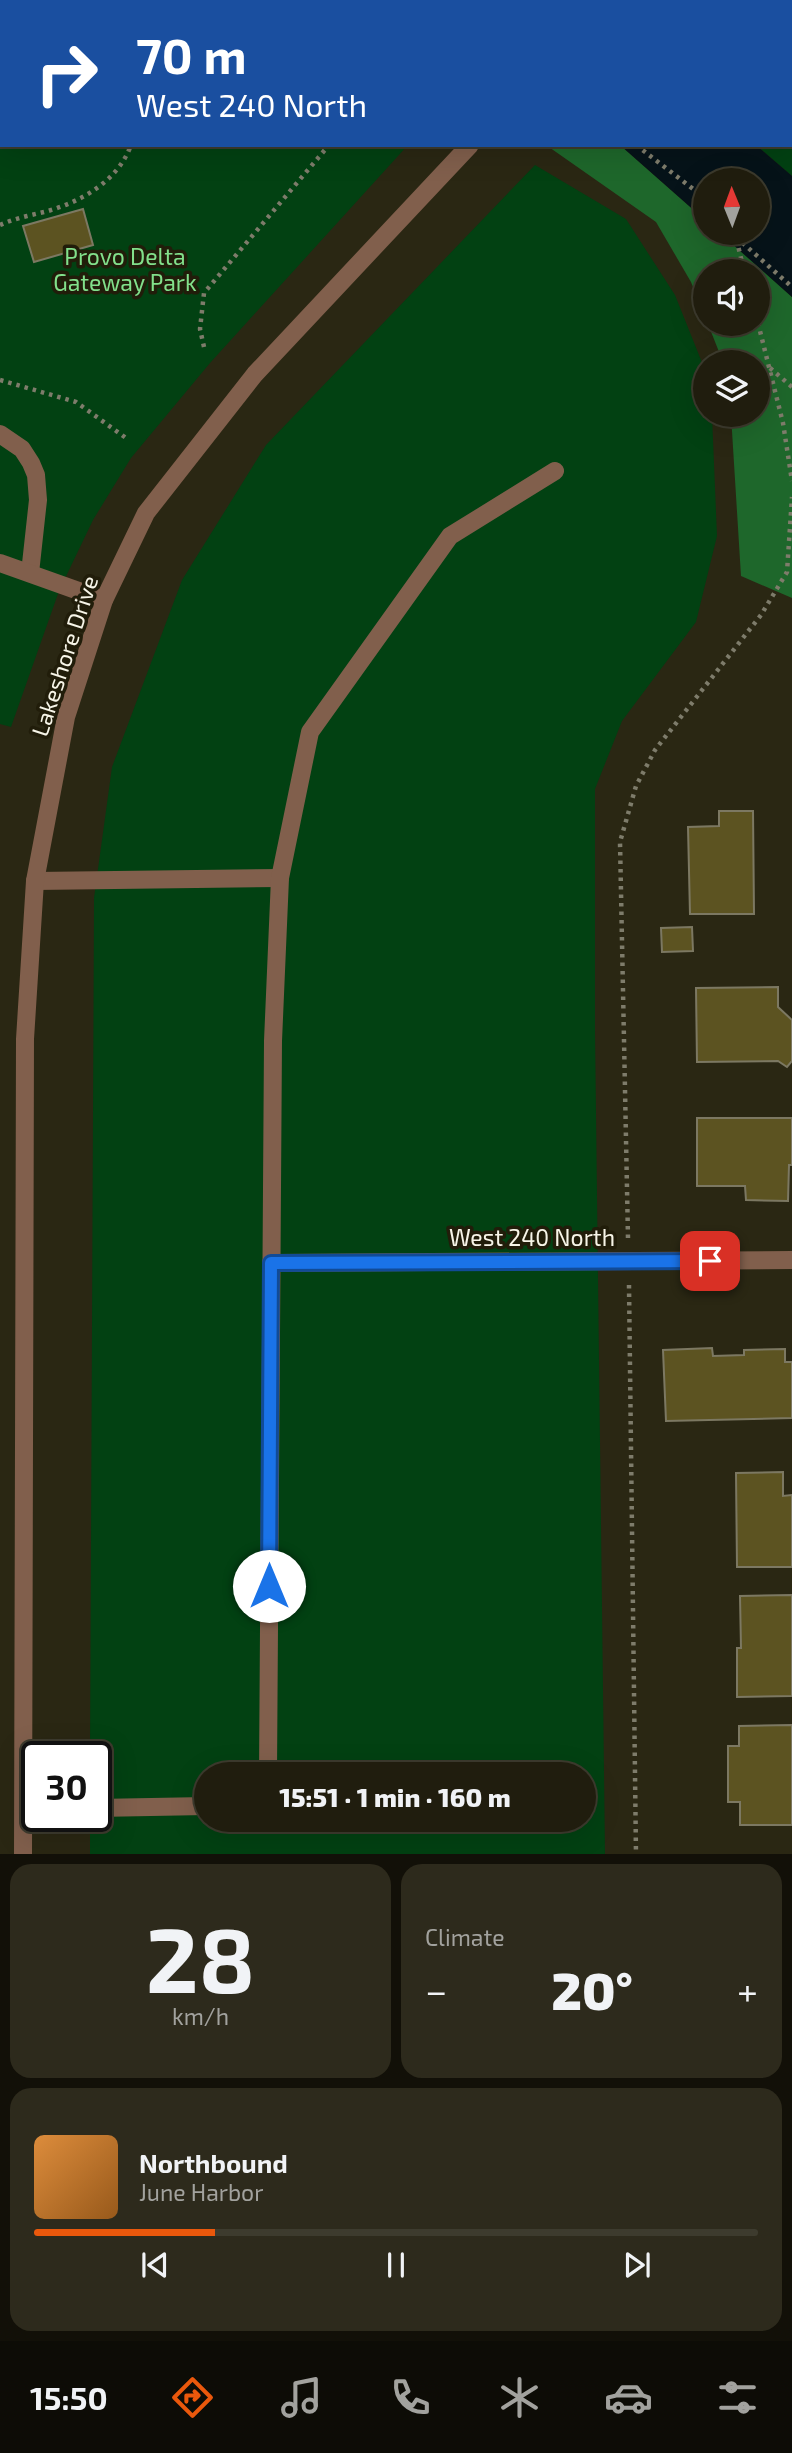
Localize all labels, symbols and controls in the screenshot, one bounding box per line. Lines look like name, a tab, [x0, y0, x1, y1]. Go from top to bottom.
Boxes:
text: 70 m	[136, 25, 247, 84]
icon: right	[21, 28, 112, 119]
text: West 240 North	[136, 85, 367, 123]
north arrow	[693, 168, 770, 245]
map controls	[693, 168, 770, 427]
park label: Provo Delta Gateway Park	[53, 242, 197, 296]
button: sound	[693, 259, 770, 336]
button: layers	[693, 350, 770, 427]
street label: Lakeshore Drive	[25, 572, 103, 740]
street label: West 240 North	[449, 1223, 615, 1251]
pin	[680, 1231, 740, 1291]
icon: arrive	[691, 1242, 729, 1280]
position arrow	[232, 1549, 306, 1623]
speed limit sign: 30	[21, 1741, 112, 1832]
text: 15:51 · 1 min · 160 m	[279, 1781, 511, 1812]
text: 28	[146, 1902, 255, 2011]
text: Climate	[425, 1923, 505, 1951]
text: 20°	[551, 1958, 633, 2020]
text: −	[425, 1967, 447, 2013]
text: +	[737, 1967, 758, 2013]
text: km/h	[172, 2002, 229, 2030]
text: Northbound	[139, 2147, 288, 2178]
text: June Harbor	[139, 2178, 263, 2206]
icon: previous	[136, 2246, 174, 2284]
icon: pause	[377, 2246, 415, 2284]
icon: next	[618, 2246, 656, 2284]
icon: directions	[168, 2373, 217, 2422]
icon: music	[277, 2373, 326, 2422]
icon: phone	[386, 2373, 435, 2422]
icon: climate	[495, 2373, 544, 2422]
icon: car	[604, 2373, 653, 2422]
icon: filters	[713, 2373, 762, 2422]
text: 15:50	[30, 2378, 108, 2416]

